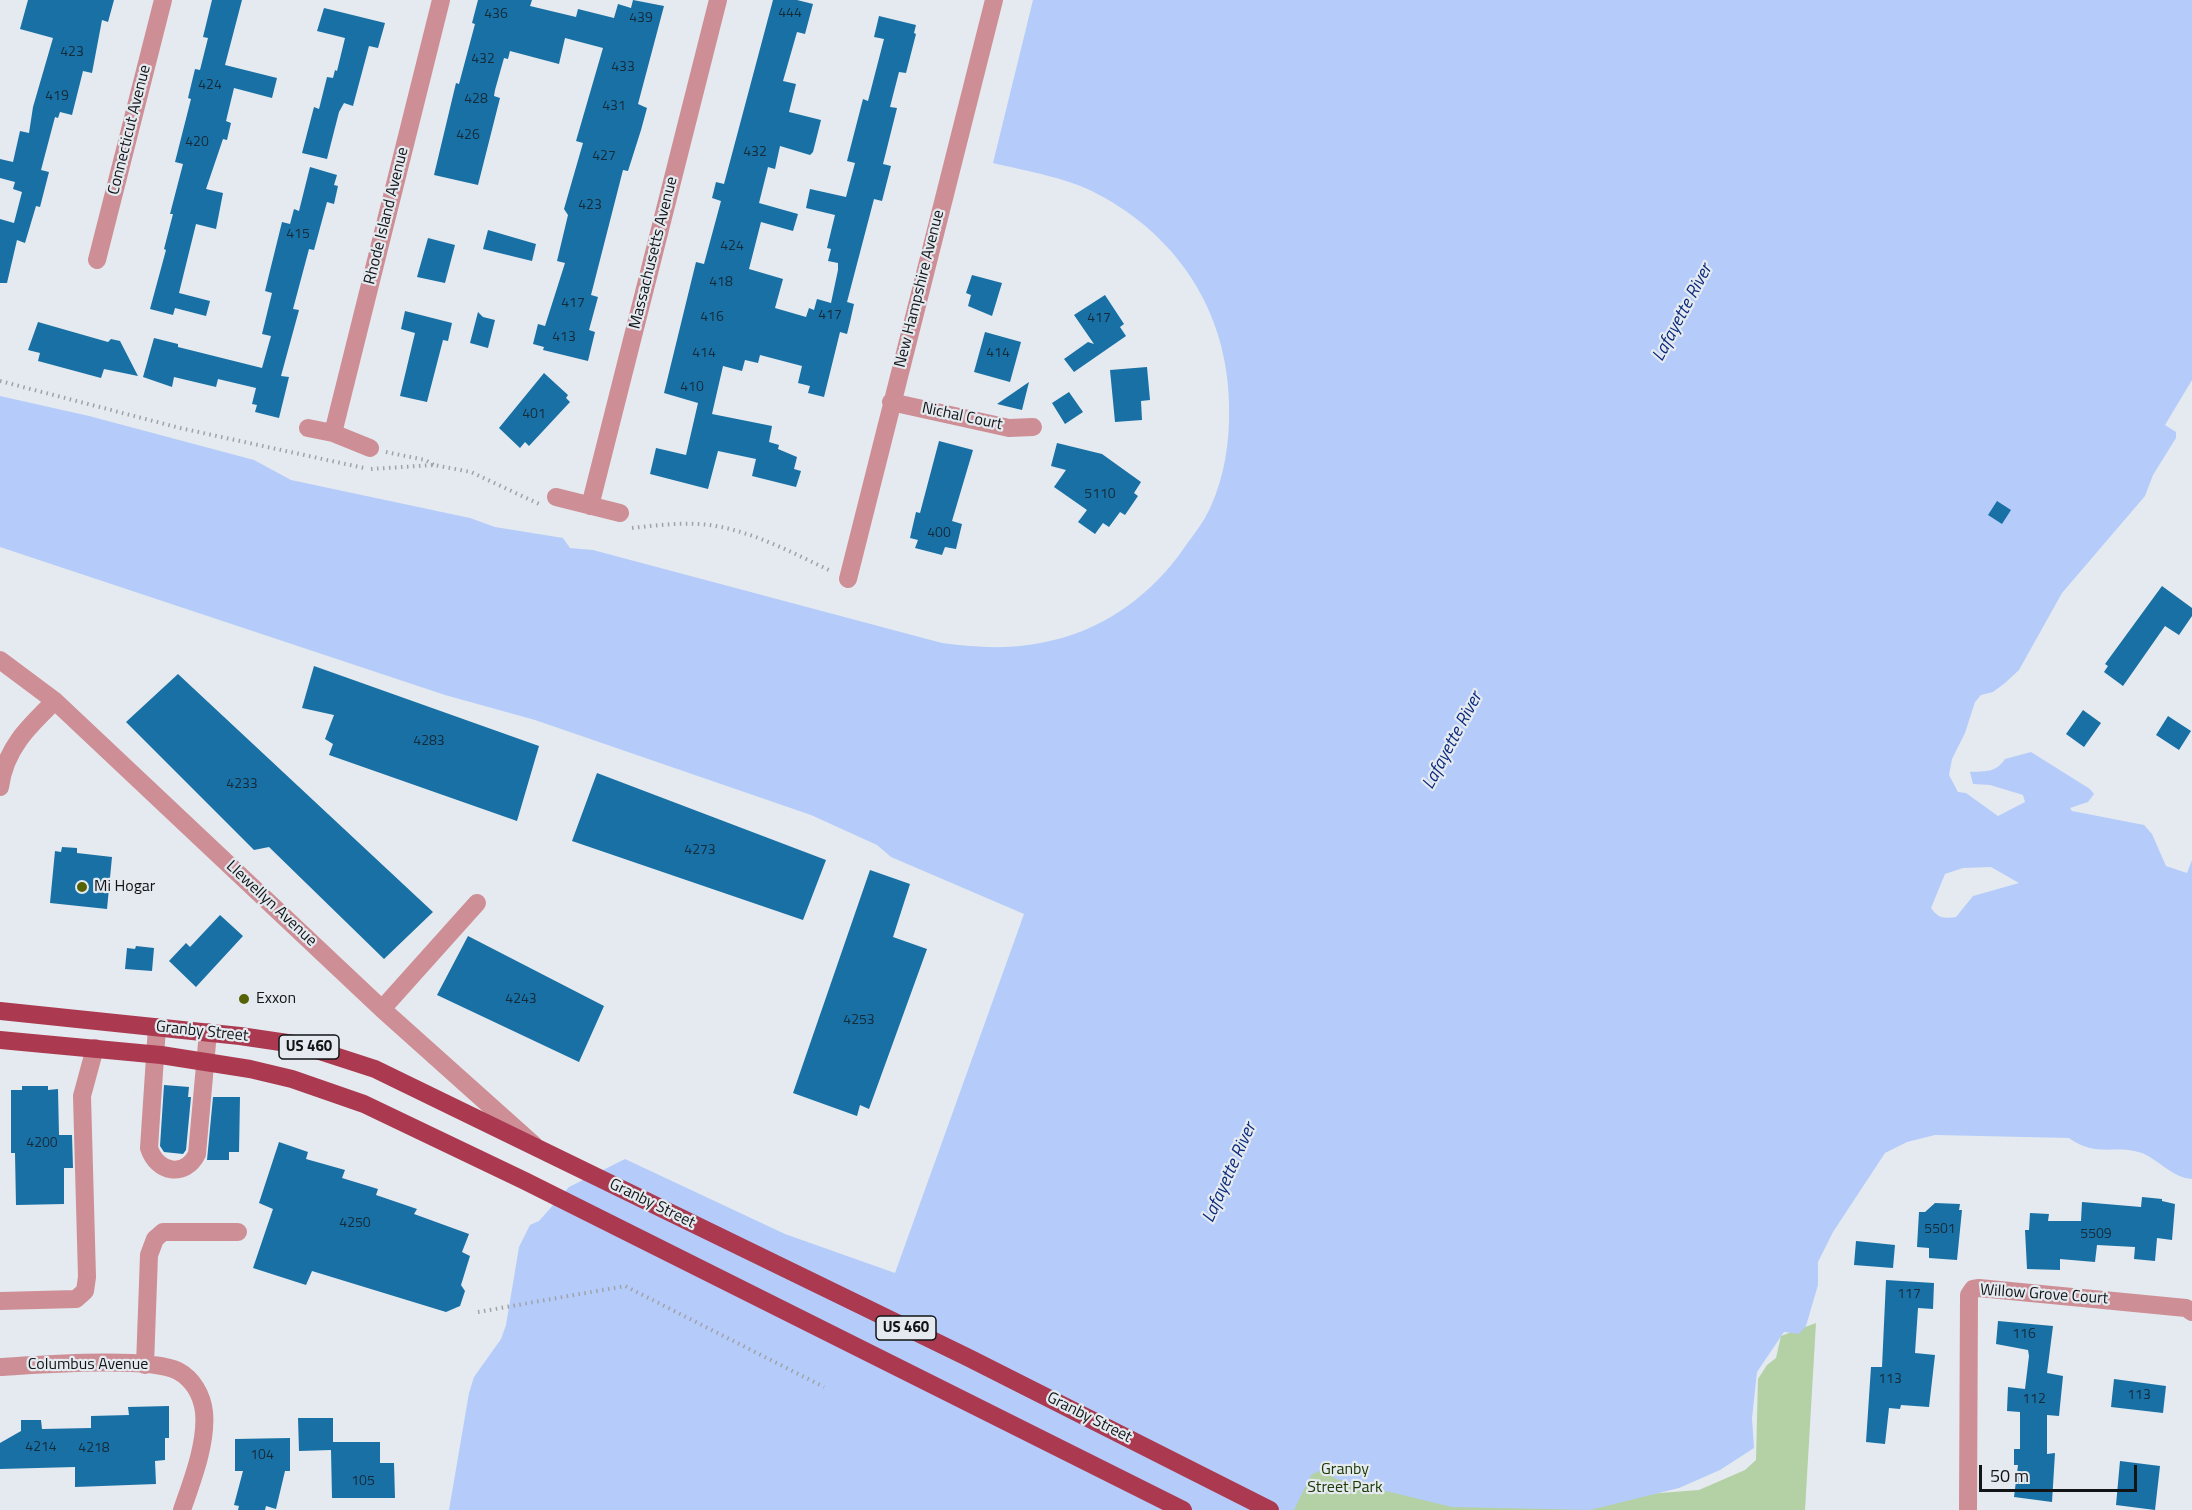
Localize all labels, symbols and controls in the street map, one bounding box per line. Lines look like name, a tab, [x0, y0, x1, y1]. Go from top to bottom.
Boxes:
house number: 444	[778, 6, 802, 22]
house number: 436	[484, 7, 508, 23]
house number: 439	[629, 11, 653, 27]
house number: 423	[60, 45, 84, 61]
house number: 432	[471, 52, 495, 68]
house number: 433	[611, 60, 635, 76]
street label: Connecticut Avenue	[105, 63, 155, 197]
house number: 424	[198, 78, 222, 94]
house number: 419	[45, 89, 69, 105]
house number: 428	[464, 92, 488, 108]
house number: 431	[602, 99, 626, 115]
house number: 426	[456, 128, 480, 144]
house number: 420	[185, 135, 209, 151]
street label: Rhode Island Avenue	[361, 145, 413, 287]
house number: 432	[743, 145, 767, 161]
house number: 427	[592, 149, 616, 165]
street label: Massachusetts Avenue	[626, 175, 682, 331]
house number: 423	[578, 198, 602, 214]
street label: New Hampshire Avenue	[891, 208, 949, 370]
house number: 415	[286, 227, 310, 243]
house number: 424	[720, 239, 744, 255]
water label: Lafayette River	[1648, 261, 1718, 365]
house number: 418	[709, 275, 733, 291]
house number: 417	[561, 296, 585, 312]
house number: 417	[818, 308, 842, 324]
house number: 416	[700, 310, 724, 326]
house number: 417	[1087, 311, 1111, 327]
house number: 413	[552, 330, 576, 346]
house number: 414	[692, 346, 716, 362]
house number: 414	[986, 346, 1010, 362]
house number: 410	[680, 380, 704, 396]
street label: Nichal Court	[920, 399, 1004, 435]
house number: 401	[522, 407, 546, 423]
house number: 5110	[1084, 487, 1116, 503]
house number: 400	[927, 526, 951, 542]
water label: Lafayette River	[1418, 689, 1488, 793]
house number: 4283	[413, 734, 445, 750]
house number: 4233	[226, 777, 258, 793]
house number: 4273	[684, 843, 716, 859]
street label: Llewellyn Avenue	[222, 857, 320, 951]
place label: Mi Hogar	[94, 877, 155, 897]
marker: Mi Hogar	[75, 880, 89, 894]
place label: Exxon	[256, 989, 296, 1009]
marker: Exxon	[237, 992, 251, 1006]
house number: 4243	[505, 992, 537, 1008]
house number: 4253	[843, 1013, 875, 1029]
street label: Granby Street	[155, 1018, 249, 1046]
road number: US 460	[279, 1035, 339, 1059]
water label: Lafayette River	[1198, 1120, 1262, 1226]
house number: 4200	[26, 1136, 58, 1152]
street label: Granby Street	[606, 1175, 698, 1233]
house number: 4250	[339, 1216, 371, 1232]
house number: 5501	[1924, 1222, 1956, 1238]
house number: 5509	[2080, 1227, 2112, 1243]
street label: Willow Grove Court	[1979, 1281, 2109, 1309]
house number: 117	[1897, 1287, 1921, 1303]
road number: US 460	[876, 1316, 936, 1340]
house number: 116	[2012, 1327, 2036, 1343]
street label: Columbus Avenue	[28, 1355, 148, 1375]
house number: 113	[1878, 1372, 1902, 1388]
street label: Granby Street	[1043, 1388, 1135, 1448]
house number: 113	[2127, 1388, 2151, 1404]
house number: 112	[2022, 1392, 2046, 1408]
house number: 4214	[25, 1440, 57, 1456]
house number: 4218	[78, 1441, 110, 1457]
house number: 104	[250, 1448, 274, 1464]
scale bar	[1982, 1453, 2140, 1491]
park label: Granby Street Park	[1307, 1460, 1383, 1498]
text: 50 m	[1990, 1462, 2029, 1489]
house number: 105	[351, 1474, 375, 1490]

